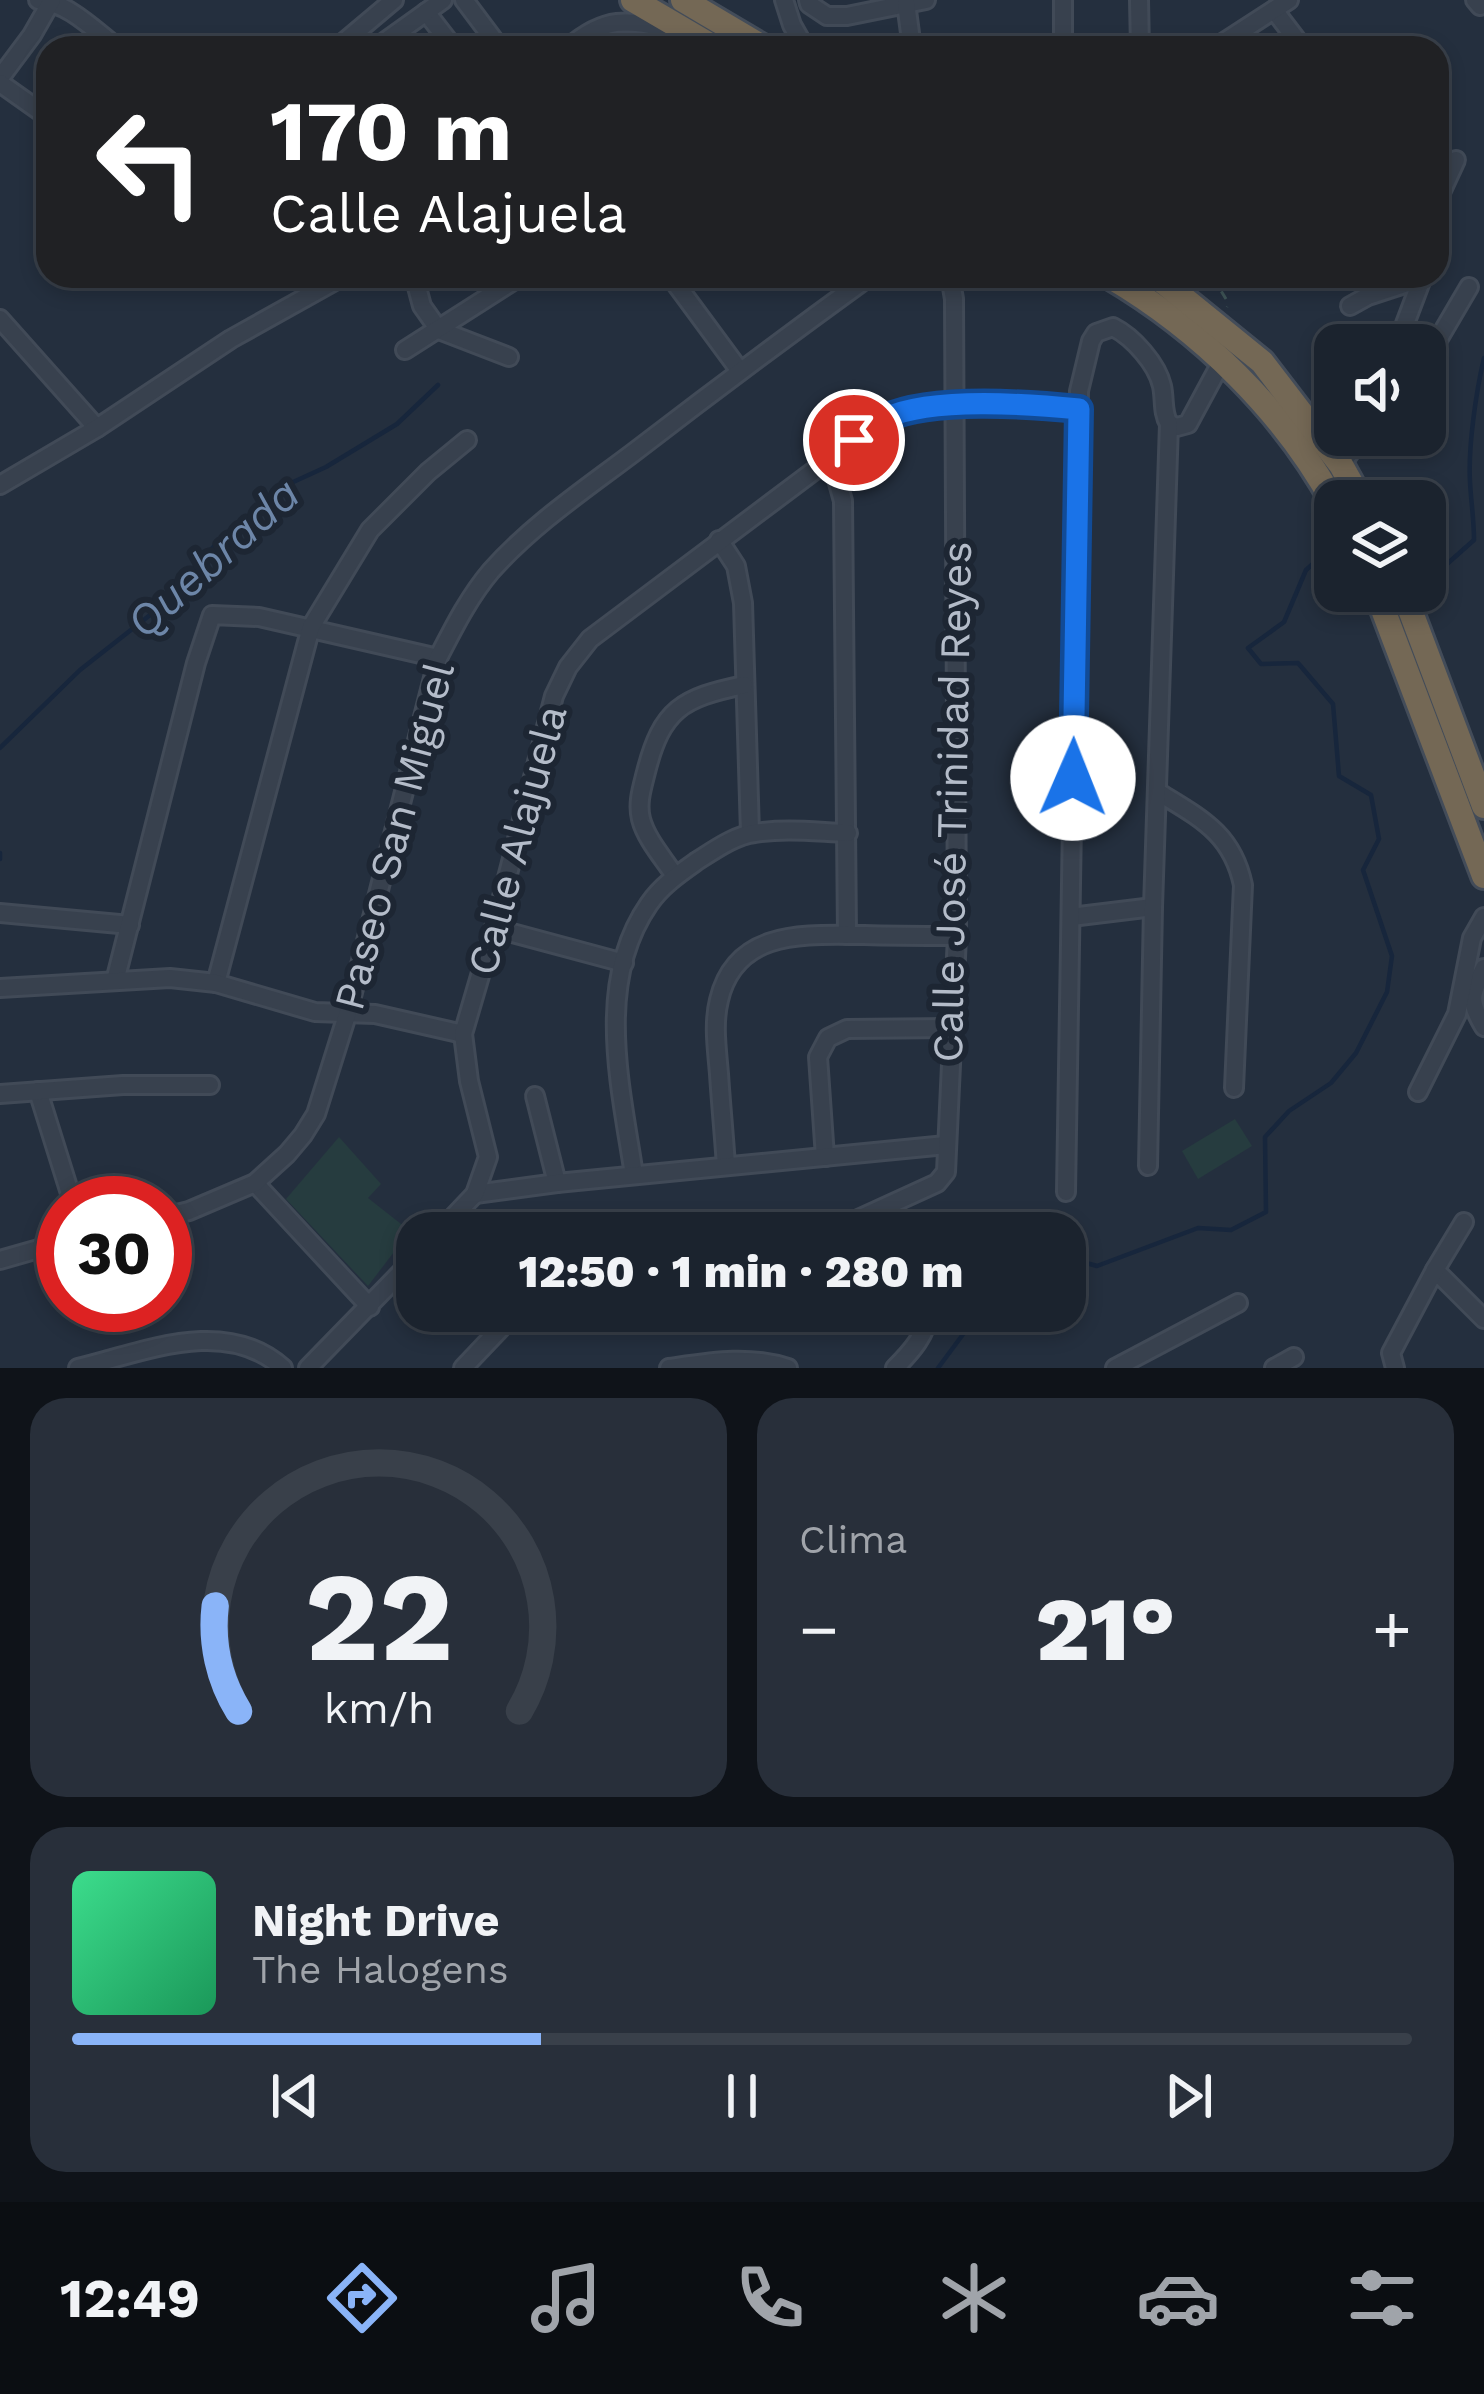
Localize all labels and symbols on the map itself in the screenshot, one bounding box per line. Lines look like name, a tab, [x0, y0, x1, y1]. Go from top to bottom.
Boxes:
pin	[803, 389, 905, 491]
water label: Quebrada	[116, 467, 310, 649]
street label: Calle José Trinidad Reyes	[923, 541, 981, 1063]
street label: Paseo San Miguel	[324, 656, 464, 1015]
street label: Calle Alajuela	[457, 700, 577, 980]
position arrow	[1010, 715, 1136, 841]
speed limit sign: 30	[36, 1176, 192, 1332]

